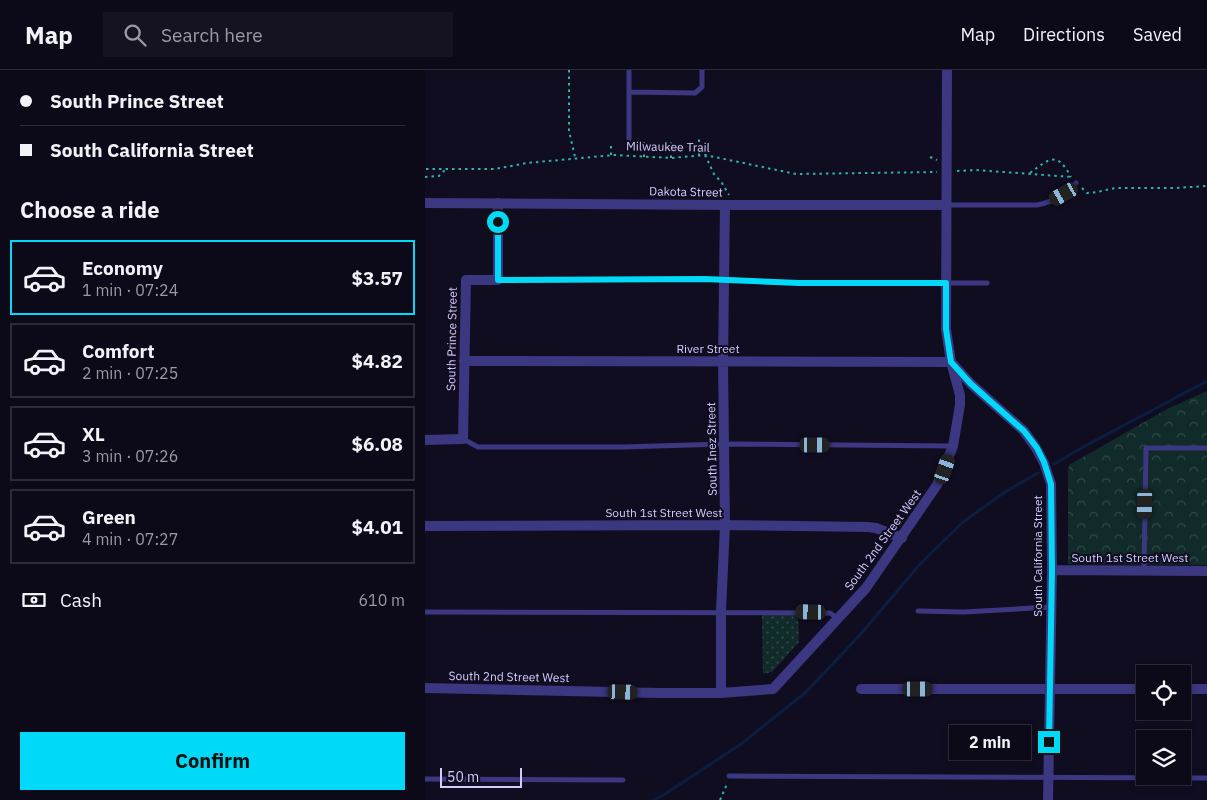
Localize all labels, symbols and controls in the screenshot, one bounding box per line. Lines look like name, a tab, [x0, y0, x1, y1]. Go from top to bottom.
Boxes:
search box	[103, 12, 453, 57]
text: Map	[25, 19, 73, 51]
icon: search	[121, 21, 149, 49]
text: Search here	[161, 23, 263, 47]
text: Map	[960, 23, 995, 46]
text: Directions	[1023, 23, 1105, 46]
text: Saved	[1133, 23, 1182, 46]
text: South Prince Street	[50, 89, 224, 113]
text: South California Street	[50, 138, 254, 162]
street label: Milwaukee Trail	[626, 138, 710, 155]
car	[1047, 180, 1080, 208]
street label: Dakota Street	[649, 183, 723, 200]
text: Choose a ride	[20, 195, 160, 224]
route start	[487, 211, 509, 233]
icon: car	[22, 255, 67, 300]
text: Economy	[82, 256, 163, 280]
text: $3.57	[351, 266, 403, 290]
text: 1 min · 07:24	[82, 280, 178, 300]
street label: South Prince Street	[443, 287, 460, 391]
icon: car	[22, 338, 67, 383]
text: Comfort	[82, 339, 155, 363]
street label: River Street	[676, 341, 740, 356]
text: $4.82	[351, 349, 403, 373]
text: 2 min · 07:25	[82, 363, 178, 383]
street label: South Inez Street	[703, 402, 720, 496]
icon: car	[22, 421, 67, 466]
text: XL	[82, 422, 105, 446]
text: $6.08	[351, 432, 403, 456]
car	[800, 438, 830, 453]
text: 3 min · 07:26	[82, 446, 178, 466]
car	[933, 452, 956, 486]
street label: South 2nd Street West	[841, 486, 924, 593]
car	[1137, 489, 1152, 519]
street label: South California Street	[1030, 495, 1045, 617]
icon: car	[22, 504, 67, 549]
text: Green	[82, 505, 136, 529]
street label: South 1st Street West	[605, 505, 723, 520]
text: $4.01	[351, 515, 403, 539]
text: 4 min · 07:27	[82, 529, 178, 549]
street label: South 1st Street West	[1071, 550, 1189, 565]
icon: cash	[20, 586, 48, 614]
text: Cash	[60, 588, 102, 612]
text: 610 m	[358, 590, 405, 610]
car	[795, 604, 826, 620]
map controls	[1136, 665, 1191, 785]
button: locate	[1136, 665, 1191, 720]
street label: South 2nd Street West	[448, 668, 570, 685]
car	[903, 682, 933, 697]
car	[607, 684, 638, 700]
callout: 2 min	[949, 724, 1031, 760]
button: layers	[1136, 730, 1191, 785]
route end	[1038, 731, 1060, 753]
button: Confirm	[20, 732, 405, 790]
text: 2 min	[969, 732, 1011, 752]
scale bar	[440, 765, 523, 788]
text: 50 m	[447, 768, 479, 786]

